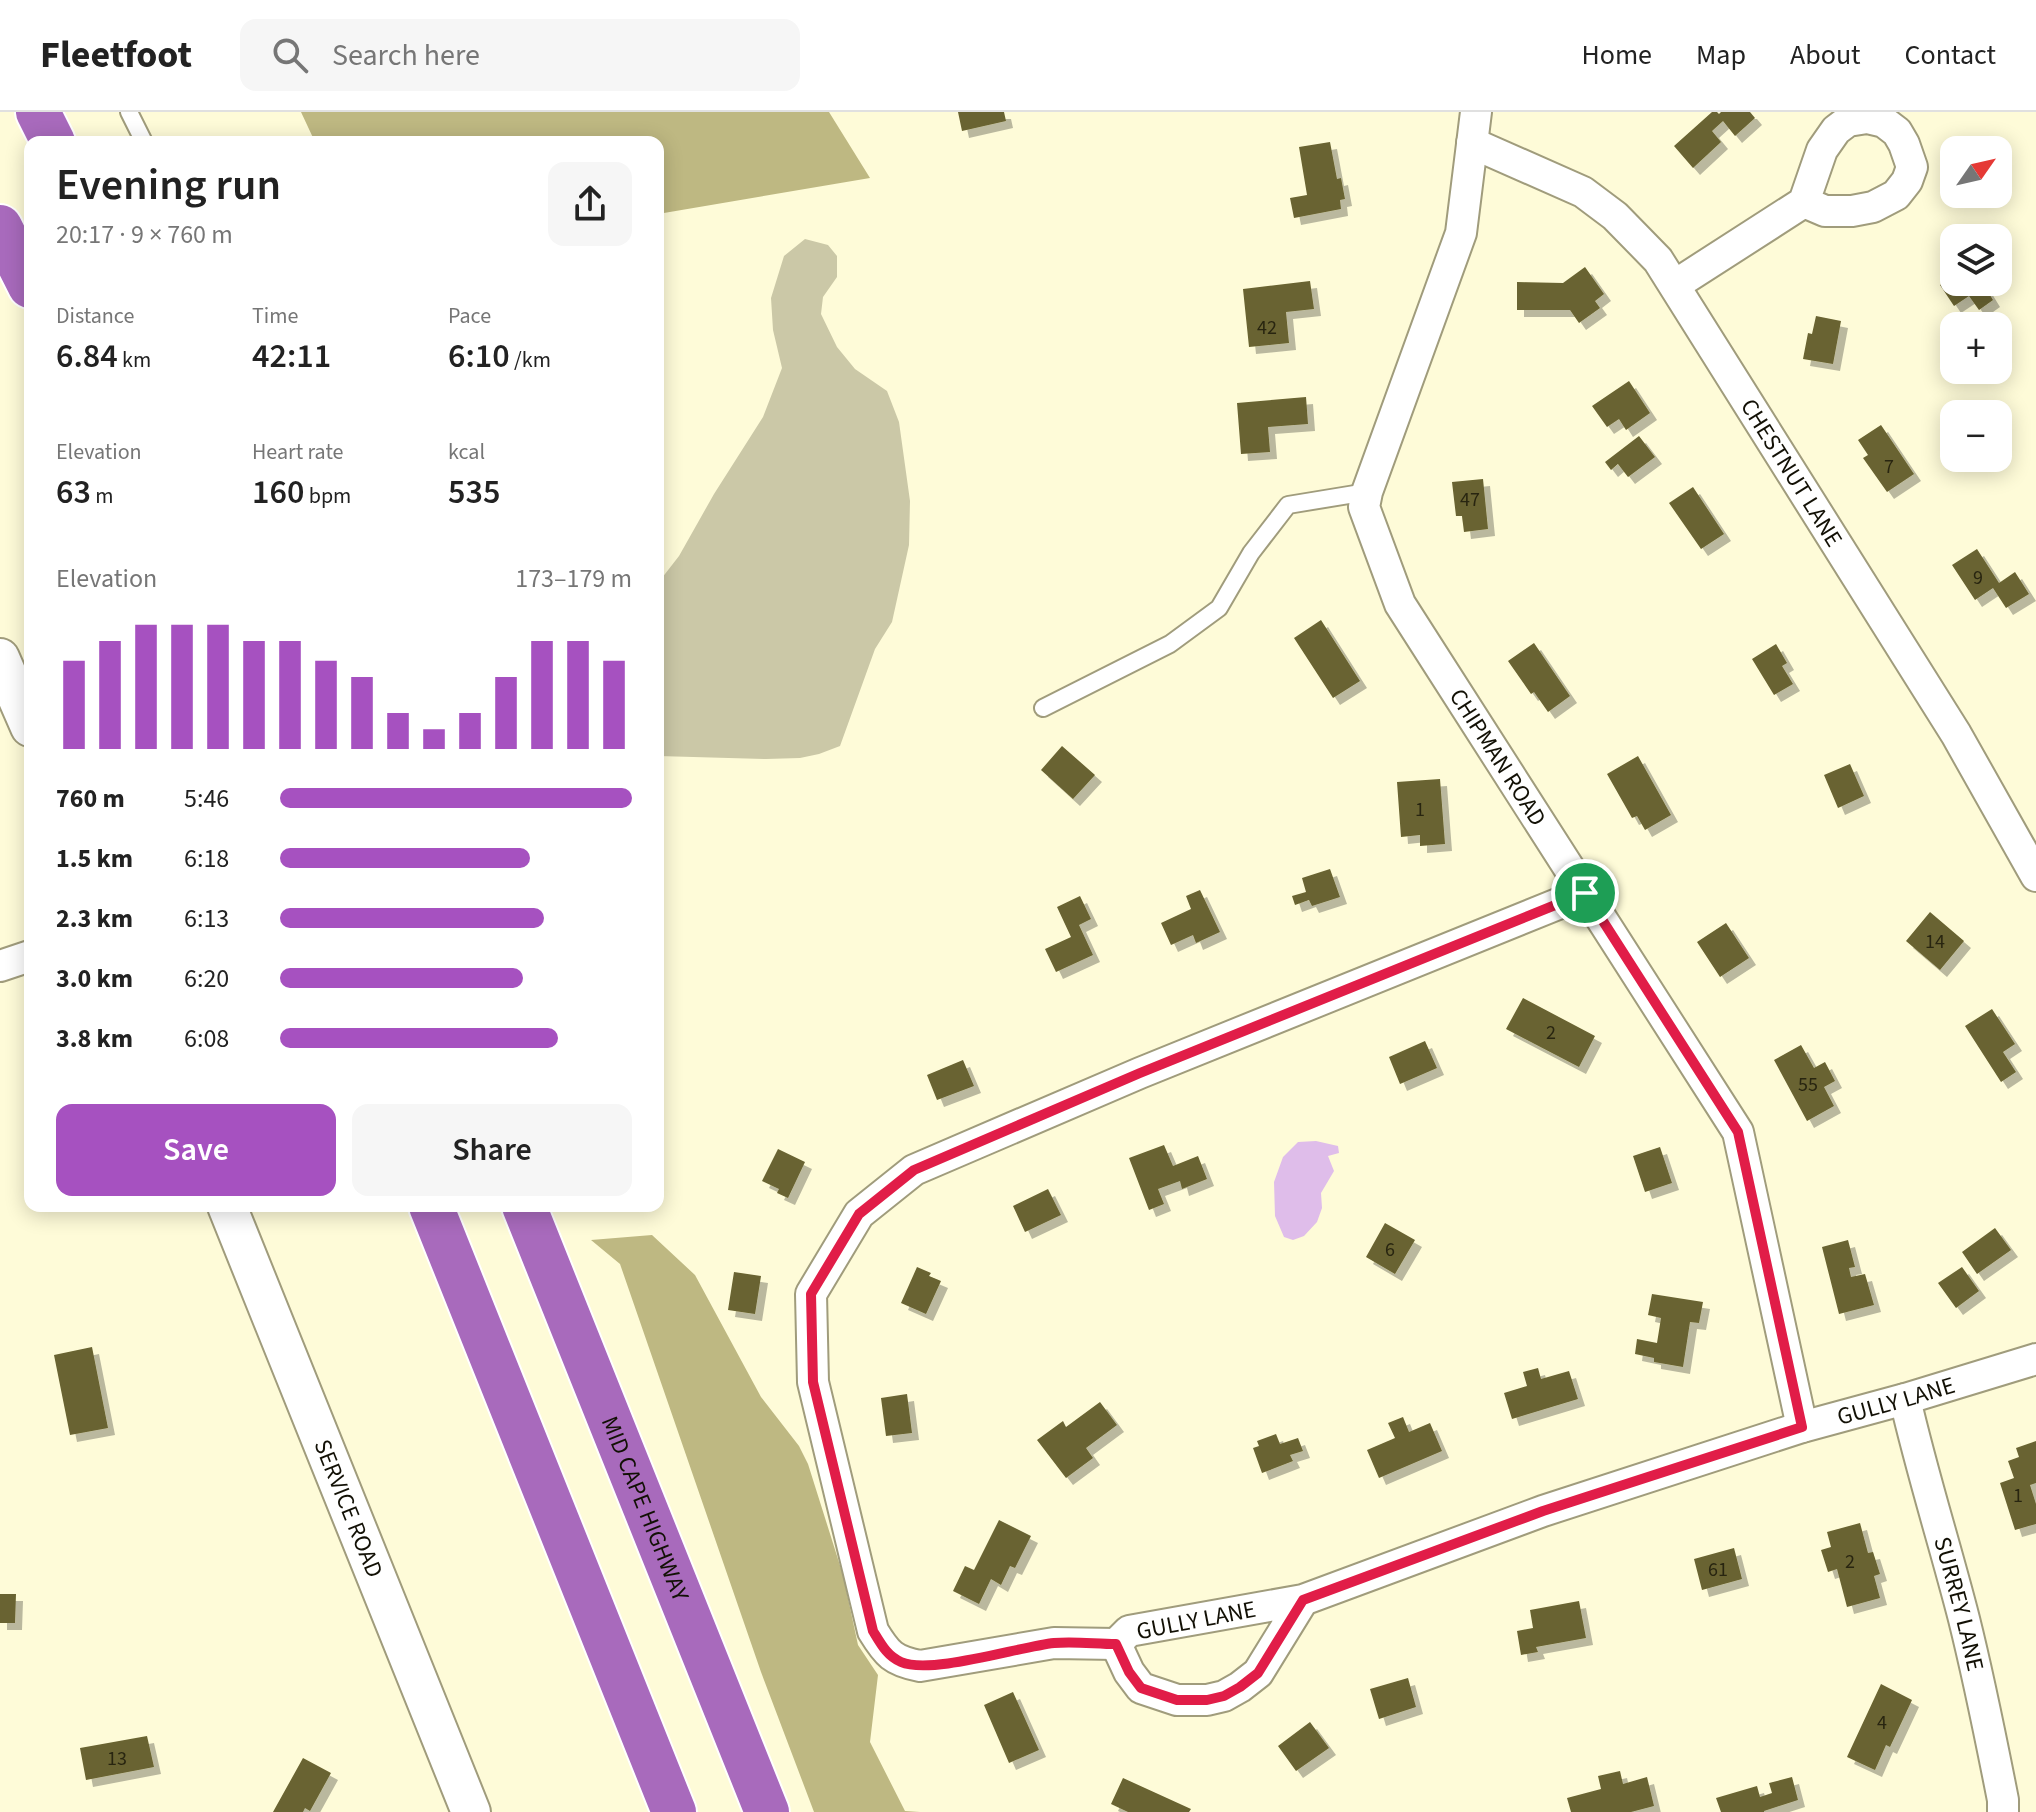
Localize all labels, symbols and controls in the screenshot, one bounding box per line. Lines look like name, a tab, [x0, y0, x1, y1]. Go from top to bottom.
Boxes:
search box	[240, 19, 800, 91]
text: Fleetfoot	[40, 28, 192, 82]
icon: search	[268, 33, 312, 77]
text: Search here	[332, 34, 480, 77]
text: Home	[1581, 35, 1652, 75]
text: Map	[1696, 35, 1746, 75]
text: About	[1790, 35, 1861, 75]
text: Contact	[1905, 35, 1996, 75]
north arrow	[1940, 136, 2012, 208]
map controls	[1940, 136, 2012, 472]
text: Evening run	[56, 154, 281, 217]
button: share	[548, 162, 632, 246]
text: 20:17 · 9 × 760 m	[56, 216, 233, 253]
button: layers	[1940, 224, 2012, 296]
text: Distance	[56, 300, 134, 332]
text: Time	[252, 300, 298, 332]
text: Pace	[448, 300, 491, 332]
button: +	[1940, 312, 2012, 384]
house number: 42	[1257, 314, 1277, 342]
text: 6.84	[56, 332, 118, 381]
text: 42:11	[252, 332, 331, 381]
text: 6:10	[448, 332, 510, 381]
text: km	[118, 344, 151, 376]
text: /km	[510, 344, 551, 376]
street label: CHESTNUT LANE	[1731, 392, 1851, 554]
button: −	[1940, 400, 2012, 472]
text: Elevation	[56, 436, 142, 468]
text: Heart rate	[252, 436, 343, 468]
text: kcal	[448, 436, 485, 468]
house number: 7	[1884, 453, 1894, 481]
text: 63	[56, 468, 91, 517]
text: 160	[252, 468, 304, 517]
text: 535	[448, 468, 500, 517]
text: m	[91, 480, 114, 512]
text: bpm	[304, 480, 351, 512]
house number: 47	[1460, 486, 1480, 514]
text: Elevation	[56, 560, 157, 597]
text: 173–179 m	[515, 560, 632, 597]
house number: 9	[1973, 564, 1983, 592]
street label: CHIPMAN ROAD	[1440, 682, 1555, 833]
text: 760 m	[56, 780, 125, 817]
text: 5:46	[184, 780, 229, 817]
house number: 1	[1415, 796, 1425, 824]
text: 1.5 km	[56, 840, 133, 877]
text: 6:18	[184, 840, 229, 877]
pin	[1551, 859, 1619, 927]
icon: arrive	[1563, 871, 1607, 915]
text: 2.3 km	[56, 900, 133, 937]
text: 6:13	[184, 900, 229, 937]
house number: 14	[1925, 928, 1945, 956]
text: 3.0 km	[56, 960, 133, 997]
text: 6:20	[184, 960, 229, 997]
house number: 2	[1546, 1019, 1556, 1047]
text: 3.8 km	[56, 1020, 133, 1057]
text: 6:08	[184, 1020, 229, 1057]
house number: 55	[1798, 1071, 1818, 1099]
button: Save	[56, 1104, 336, 1196]
button: Share	[352, 1104, 632, 1196]
house number: 6	[1385, 1236, 1395, 1264]
street label: GULLY LANE	[1833, 1368, 1959, 1435]
street label: MID CAPE HIGHWAY	[592, 1411, 698, 1607]
street label: SERVICE ROAD	[305, 1434, 392, 1583]
house number: 1	[2013, 1482, 2023, 1510]
street label: SURREY LANE	[1924, 1533, 1993, 1675]
house number: 2	[1845, 1548, 1855, 1576]
house number: 61	[1708, 1556, 1728, 1584]
street label: GULLY LANE	[1133, 1592, 1259, 1649]
house number: 4	[1877, 1709, 1887, 1737]
house number: 13	[107, 1745, 127, 1773]

